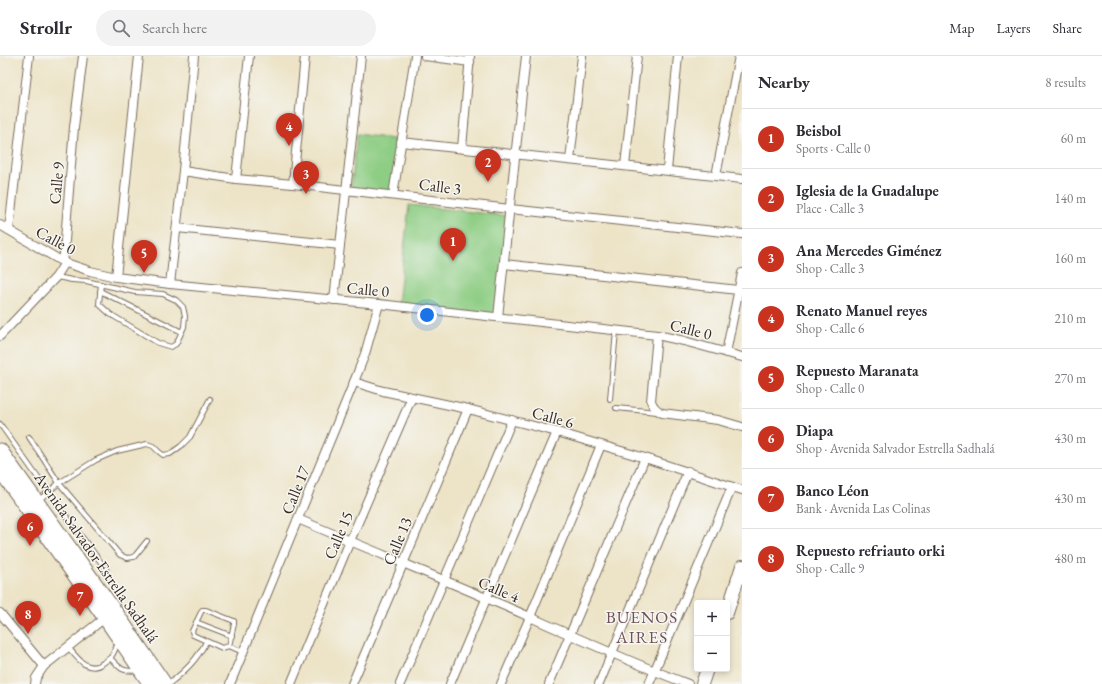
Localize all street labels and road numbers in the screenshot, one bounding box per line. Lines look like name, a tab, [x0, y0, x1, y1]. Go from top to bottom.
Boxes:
street label: Calle 9	[44, 161, 69, 205]
street label: Calle 3	[418, 173, 463, 200]
street label: Calle 0	[32, 221, 80, 260]
street label: Calle 0	[346, 277, 390, 302]
street label: Calle 0	[668, 314, 714, 345]
street label: Calle 6	[530, 402, 576, 433]
street label: Calle 17	[276, 463, 315, 517]
street label: Avenida Salvador Estrella Sadhalá	[29, 467, 164, 647]
street label: Calle 15	[319, 508, 358, 562]
street label: Calle 13	[378, 514, 417, 568]
street label: Calle 4	[475, 571, 523, 608]

